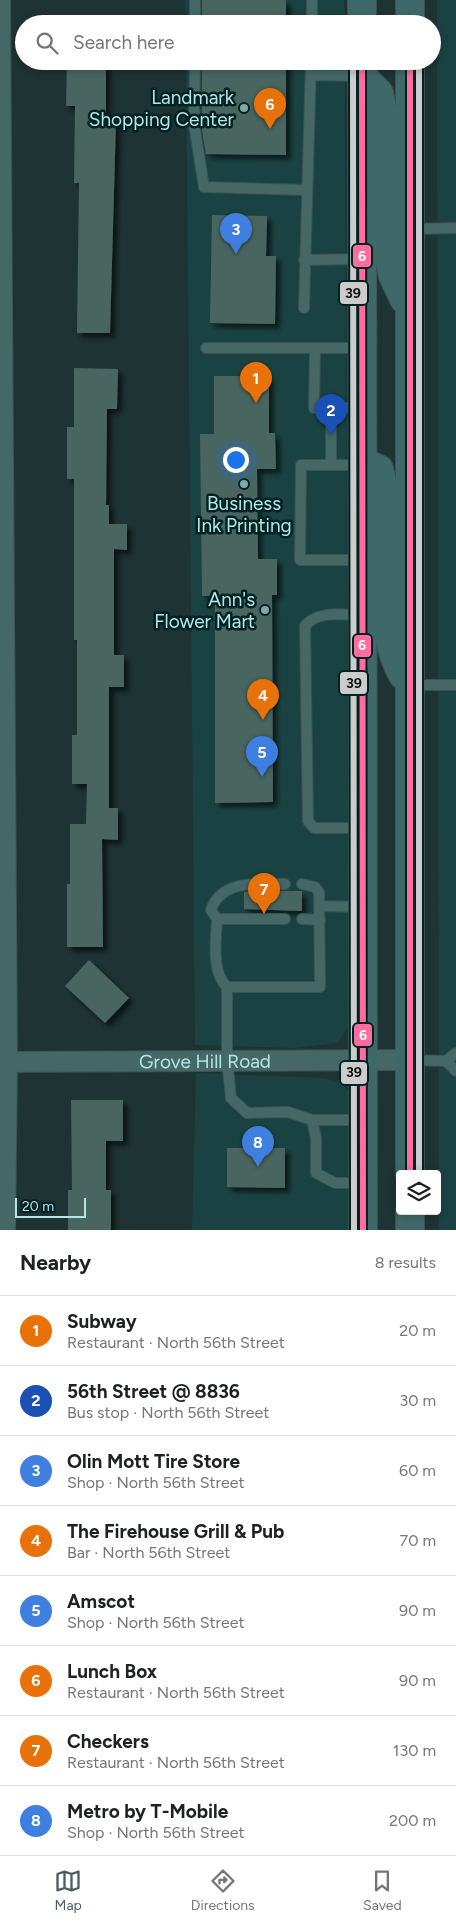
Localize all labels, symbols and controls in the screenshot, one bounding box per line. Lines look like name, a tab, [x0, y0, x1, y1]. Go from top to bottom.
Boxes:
search box	[15, 15, 441, 70]
icon: search	[33, 29, 61, 57]
text: Search here	[73, 31, 175, 54]
place label: Landmark Shopping Center	[89, 86, 235, 131]
pin: 6	[254, 88, 286, 129]
marker: Landmark Shopping Center	[238, 102, 250, 114]
pin: 3	[220, 213, 252, 254]
line badge: 6	[352, 244, 372, 268]
text: 6	[358, 248, 366, 265]
line badge: 39	[339, 281, 368, 305]
text: 39	[345, 285, 361, 302]
pin: 1	[240, 362, 272, 403]
pin: 2	[315, 394, 347, 435]
your location	[223, 447, 249, 473]
marker: Business Ink Printing	[238, 478, 250, 490]
place label: Business Ink Printing	[196, 492, 292, 537]
place label: Ann's Flower Mart	[154, 588, 255, 633]
marker: Ann's Flower Mart	[259, 604, 271, 616]
line badge: 6	[353, 634, 372, 658]
text: 6	[358, 637, 366, 654]
line badge: 39	[339, 671, 368, 695]
text: 39	[346, 675, 362, 692]
pin: 4	[247, 679, 279, 720]
pin: 5	[246, 736, 278, 777]
pin: 7	[248, 873, 280, 914]
line badge: 6	[353, 1023, 373, 1047]
text: 6	[359, 1027, 367, 1044]
street label: Grove Hill Road	[139, 1050, 271, 1073]
line badge: 39	[340, 1061, 368, 1085]
text: 39	[346, 1064, 362, 1081]
pin: 8	[242, 1126, 274, 1167]
map controls	[396, 1170, 441, 1215]
button: layers	[396, 1170, 441, 1215]
scale bar	[15, 1195, 86, 1218]
text: 20 m	[22, 1198, 54, 1215]
text: Nearby	[20, 1250, 91, 1275]
text: 8 results	[375, 1253, 436, 1272]
text: Subway	[67, 1310, 137, 1333]
text: 1	[33, 1321, 39, 1340]
text: 20 m	[399, 1321, 436, 1340]
text: Restaurant · North 56th Street	[67, 1333, 285, 1352]
text: 56th Street @ 8836	[67, 1380, 240, 1403]
text: 2	[31, 1391, 41, 1410]
text: 30 m	[399, 1391, 436, 1410]
text: Bus stop · North 56th Street	[67, 1403, 269, 1422]
text: Olin Mott Tire Store	[67, 1450, 240, 1473]
text: 3	[32, 1461, 40, 1480]
text: 60 m	[399, 1461, 436, 1480]
text: Shop · North 56th Street	[67, 1473, 244, 1492]
text: The Firehouse Grill & Pub	[67, 1520, 284, 1543]
text: 4	[31, 1531, 41, 1550]
text: 70 m	[400, 1531, 436, 1550]
text: Bar · North 56th Street	[67, 1543, 230, 1562]
text: Amscot	[67, 1590, 135, 1613]
text: 5	[31, 1601, 41, 1620]
text: 90 m	[399, 1601, 436, 1620]
text: Shop · North 56th Street	[67, 1613, 244, 1632]
text: Lunch Box	[67, 1660, 157, 1683]
text: 6	[31, 1671, 41, 1690]
text: 90 m	[399, 1671, 436, 1690]
text: Restaurant · North 56th Street	[67, 1683, 285, 1702]
text: Checkers	[67, 1730, 149, 1753]
text: 7	[32, 1741, 40, 1760]
text: 130 m	[393, 1741, 436, 1760]
text: Restaurant · North 56th Street	[67, 1753, 285, 1772]
text: Metro by T-Mobile	[67, 1800, 228, 1823]
text: 8	[31, 1811, 41, 1830]
text: 200 m	[389, 1811, 436, 1830]
text: Shop · North 56th Street	[67, 1823, 244, 1842]
tab: Map	[54, 1867, 82, 1914]
tab: Directions	[191, 1867, 255, 1914]
tab: Saved	[363, 1867, 402, 1914]

